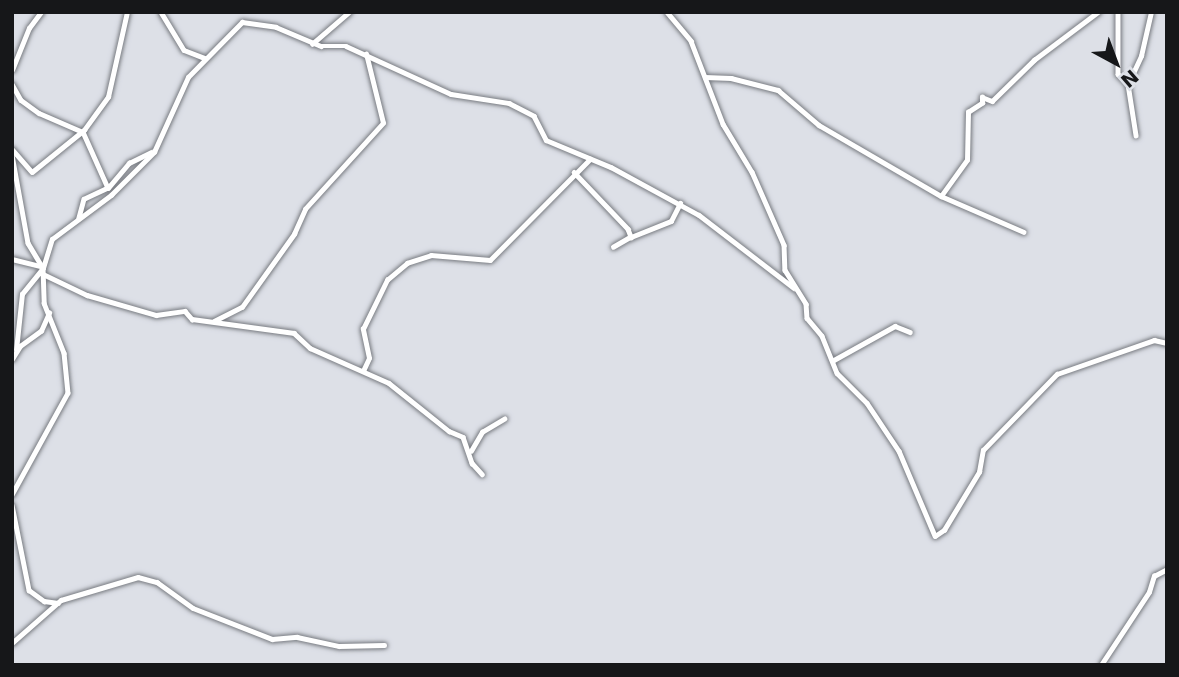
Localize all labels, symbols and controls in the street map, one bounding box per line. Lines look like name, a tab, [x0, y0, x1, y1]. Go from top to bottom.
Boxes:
north arrow	[1081, 28, 1151, 98]
text: N	[1117, 65, 1143, 92]

